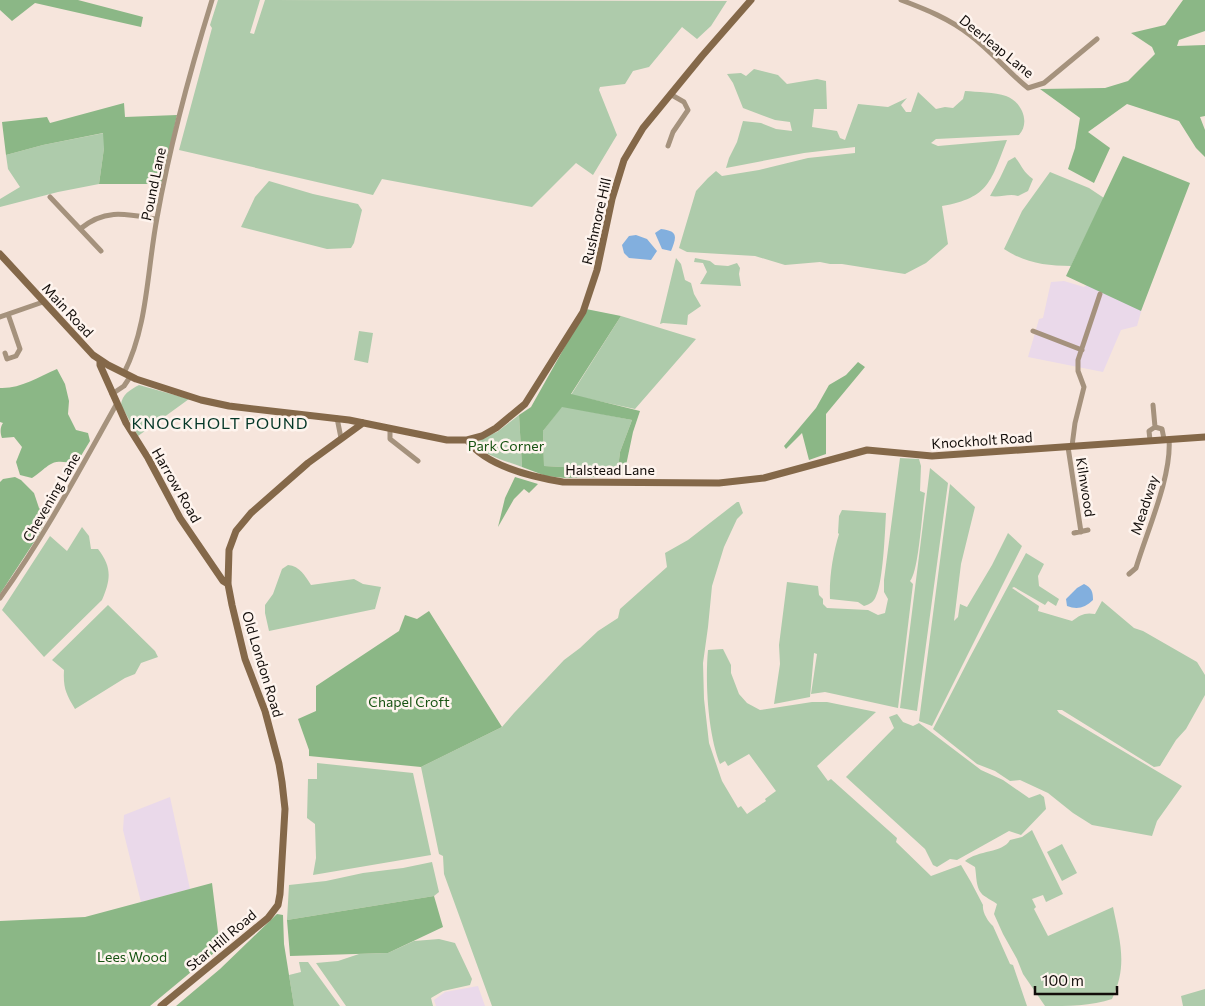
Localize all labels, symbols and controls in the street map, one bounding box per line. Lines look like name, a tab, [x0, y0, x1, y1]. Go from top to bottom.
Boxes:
street label: Deerleap Lane	[956, 11, 1038, 81]
street label: Pound Lane	[137, 146, 169, 222]
street label: Rushmore Hill	[578, 176, 614, 266]
street label: Main Road	[39, 279, 97, 341]
district label: KNOCKHOLT POUND	[131, 413, 309, 432]
street label: Knockholt Road	[931, 428, 1033, 452]
park label: Park Corner	[468, 437, 545, 454]
street label: Harrow Road	[149, 445, 205, 525]
street label: Chevening Lane	[19, 450, 83, 544]
street label: Kilnwood	[1073, 456, 1099, 518]
street label: Halstead Lane	[565, 461, 655, 478]
street label: Meadway	[1126, 473, 1162, 537]
street label: Old London Road	[239, 609, 287, 719]
park label: Chapel Croft	[368, 693, 450, 710]
street label: Star Hill Road	[183, 906, 259, 974]
park label: Lees Wood	[97, 948, 167, 965]
scale bar	[1035, 964, 1118, 996]
text: 100 m	[1042, 971, 1084, 989]

